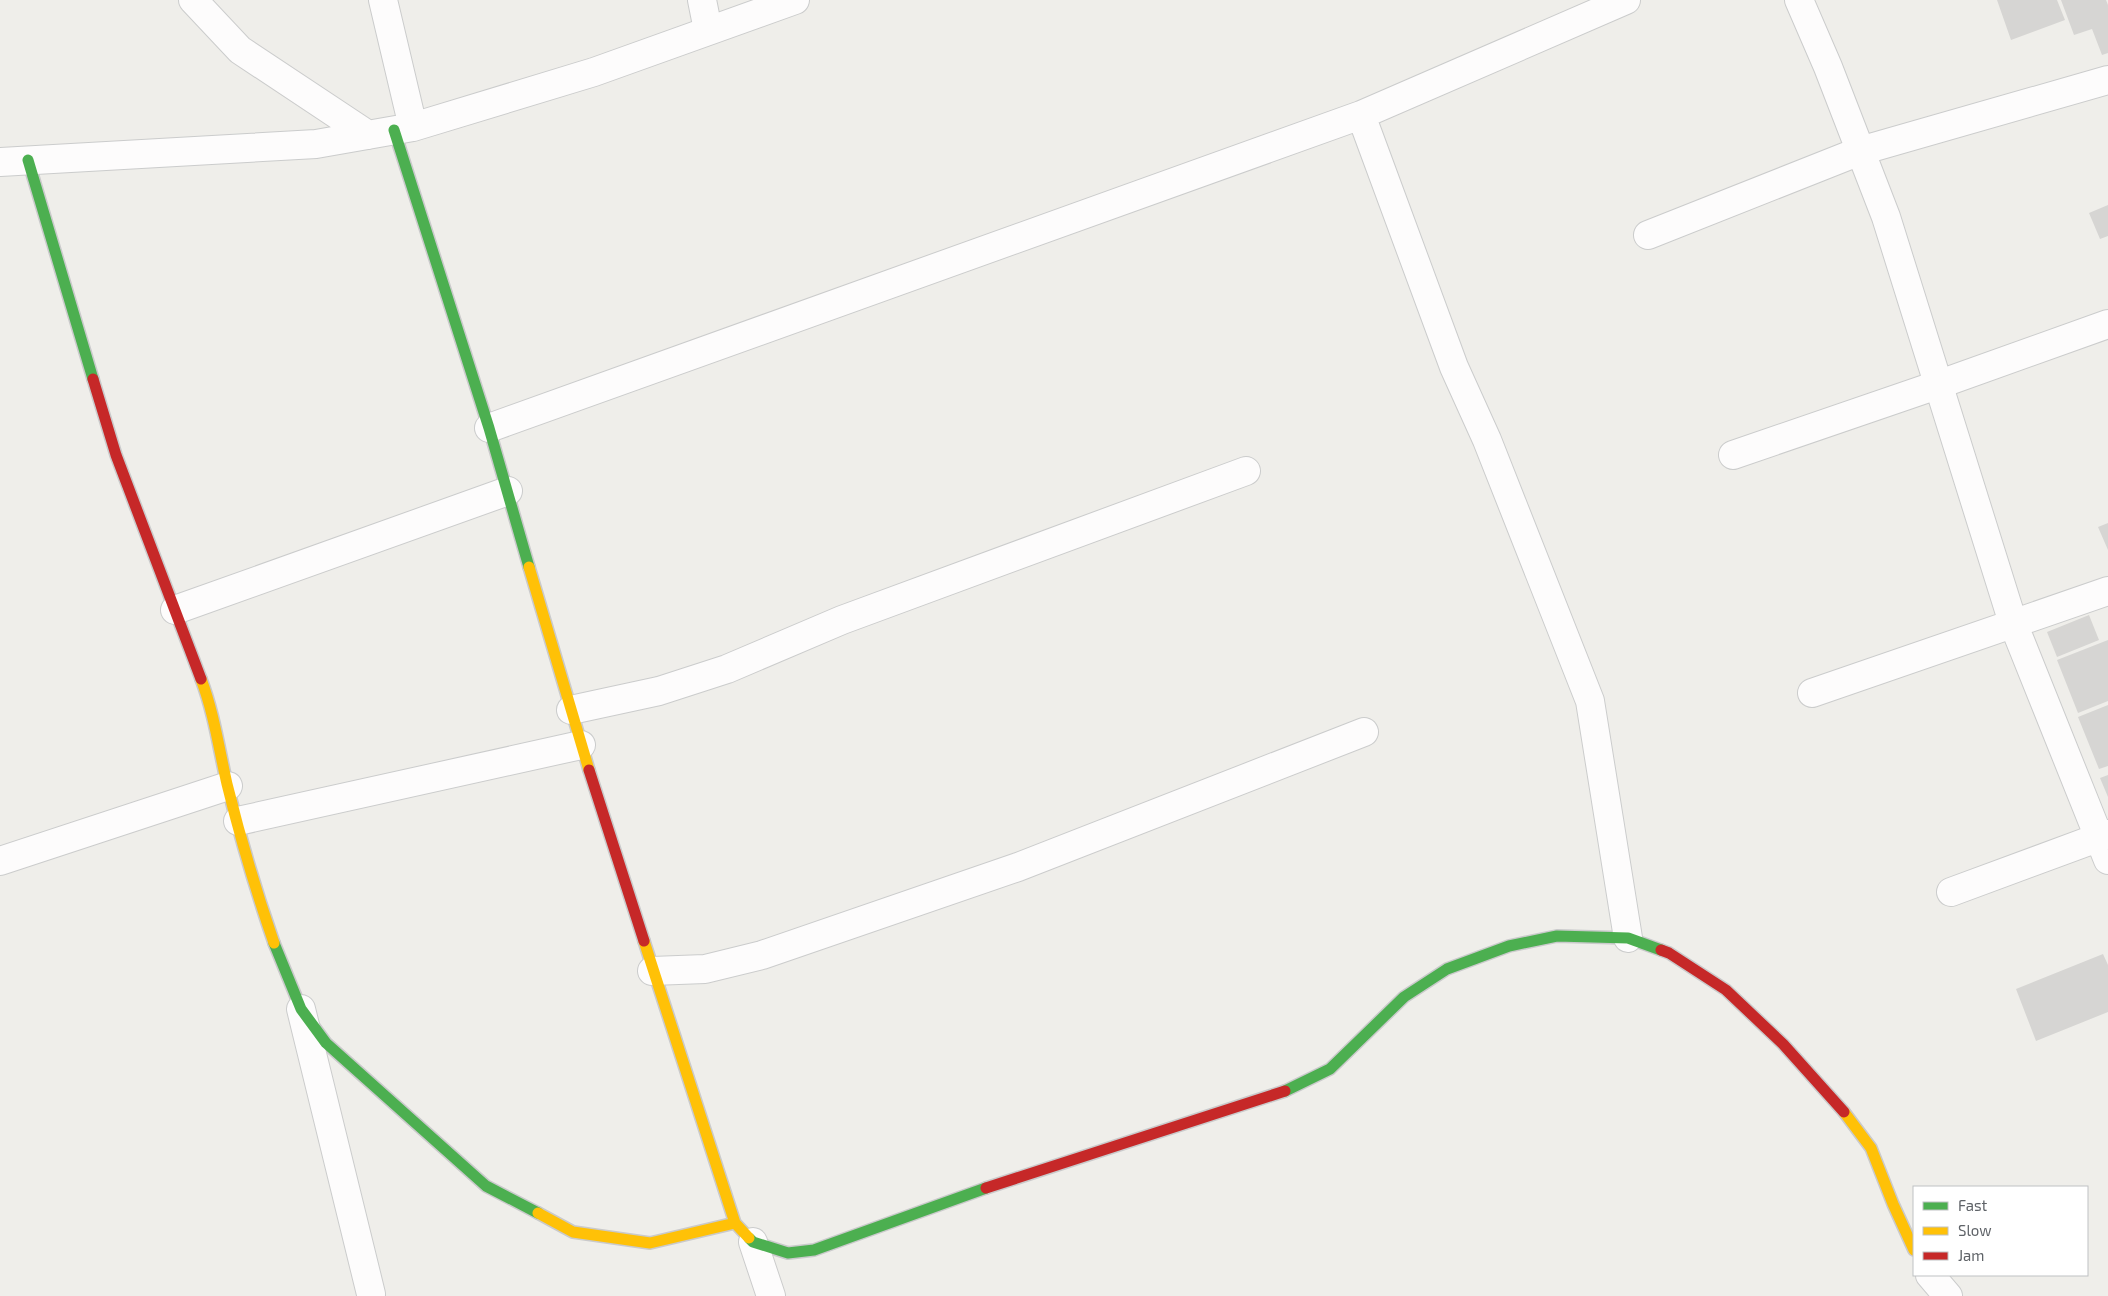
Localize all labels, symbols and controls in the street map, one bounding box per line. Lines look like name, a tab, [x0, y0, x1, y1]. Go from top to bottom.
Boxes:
legend	[1913, 1186, 2088, 1276]
text: Fast	[1958, 1196, 1988, 1214]
text: Slow	[1958, 1221, 1992, 1239]
text: Jam	[1958, 1246, 1984, 1264]

